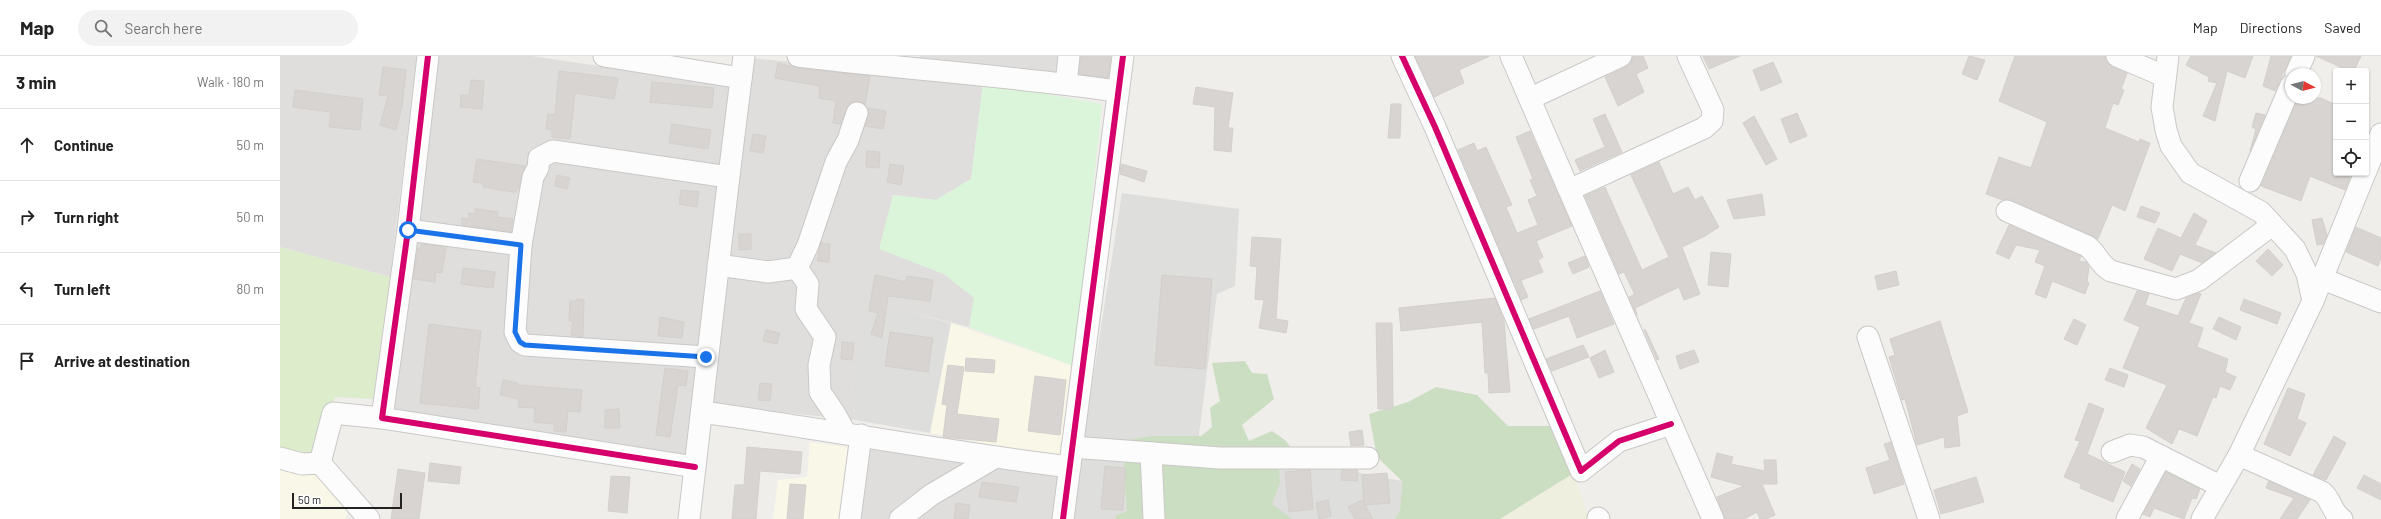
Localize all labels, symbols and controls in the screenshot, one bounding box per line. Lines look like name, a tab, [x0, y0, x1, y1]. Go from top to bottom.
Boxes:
search box	[78, 10, 358, 46]
text: Map	[20, 16, 54, 39]
icon: search	[92, 17, 114, 39]
text: Search here	[124, 19, 202, 37]
text: Map	[2193, 19, 2218, 36]
text: Directions	[2240, 19, 2302, 36]
text: Saved	[2324, 19, 2361, 36]
north arrow	[2285, 68, 2321, 104]
map controls	[2333, 68, 2369, 176]
button: +	[2333, 68, 2369, 104]
text: 3 min	[16, 72, 56, 92]
text: Walk · 180 m	[197, 74, 264, 90]
button: −	[2333, 104, 2369, 140]
icon: ahead	[16, 134, 38, 156]
text: Continue	[54, 136, 114, 154]
text: 50 m	[237, 137, 264, 153]
button: locate	[2333, 140, 2369, 176]
icon: right	[16, 206, 38, 228]
text: Turn right	[54, 208, 119, 226]
text: 50 m	[237, 209, 264, 225]
route start	[399, 221, 417, 239]
icon: left	[16, 278, 38, 300]
text: Turn left	[54, 280, 110, 298]
text: 80 m	[237, 281, 264, 297]
route end	[697, 348, 715, 366]
icon: arrive	[16, 350, 38, 372]
text: Arrive at destination	[54, 352, 190, 370]
scale bar	[292, 491, 402, 510]
text: 50 m	[298, 493, 321, 506]

